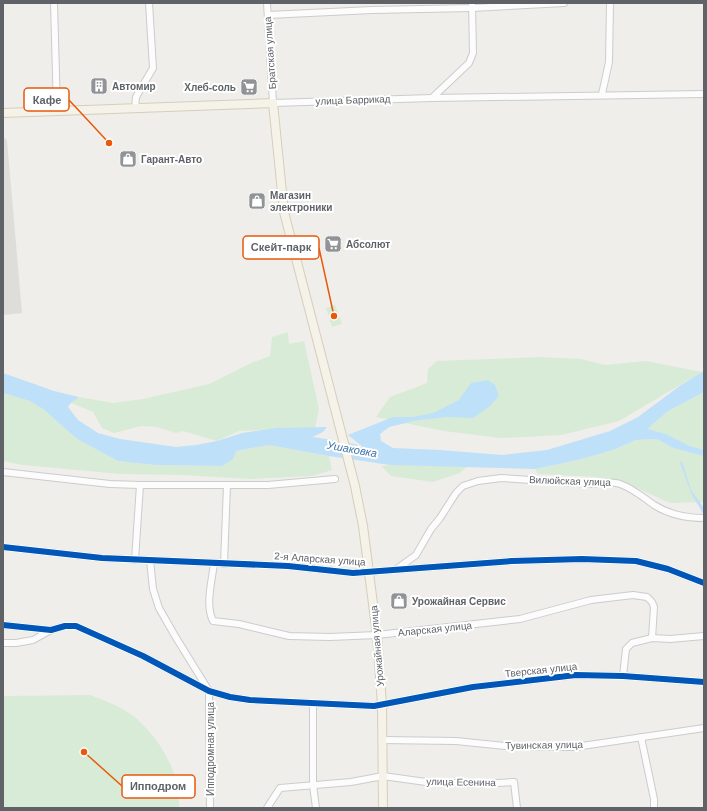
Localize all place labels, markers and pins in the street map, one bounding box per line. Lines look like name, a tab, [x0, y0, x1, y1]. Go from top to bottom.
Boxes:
building icon: Автомир	[89, 76, 109, 96]
supermarket icon: Хлеб-соль	[239, 77, 259, 97]
place label: Автомир	[112, 81, 156, 92]
place label: Хлеб-соль	[184, 82, 236, 93]
callout: Кафе	[24, 88, 69, 111]
shop icon: Гарант-Авто	[118, 149, 138, 169]
place label: Гарант-Авто	[141, 154, 202, 165]
place label: Магазин электроники	[270, 190, 333, 213]
shop icon: Магазин электроники	[247, 191, 267, 211]
supermarket icon: Абсолют	[323, 234, 343, 254]
callout: Скейт-парк	[243, 236, 319, 259]
place label: Абсолют	[346, 239, 390, 250]
shop icon: Урожайная Сервис	[389, 591, 409, 611]
place label: Урожайная Сервис	[412, 596, 506, 607]
callout: Ипподром	[122, 775, 195, 798]

